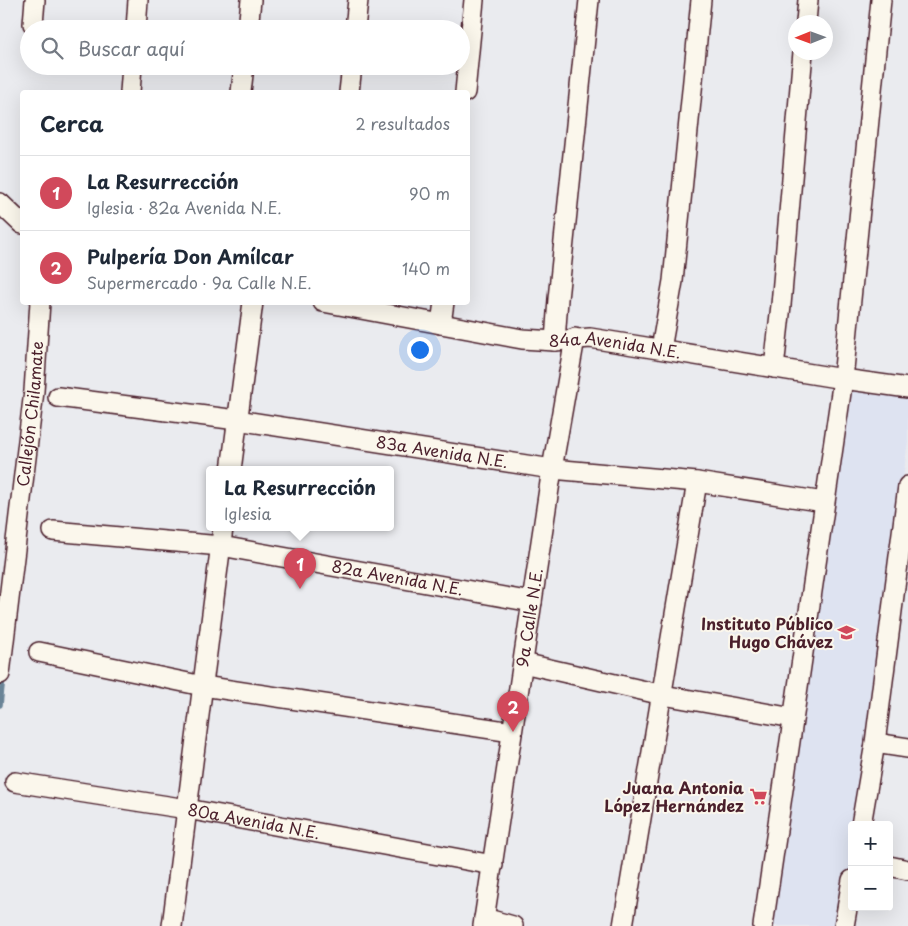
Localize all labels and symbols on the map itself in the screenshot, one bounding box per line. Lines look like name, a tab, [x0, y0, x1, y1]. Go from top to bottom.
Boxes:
north arrow	[788, 15, 833, 60]
street label: 84a Avenida N.E.	[548, 324, 683, 364]
your location	[407, 337, 433, 363]
street label: Callejón Chilamate	[10, 340, 48, 488]
street label: 83a Avenida N.E.	[374, 429, 510, 473]
pin: 1	[284, 548, 316, 589]
street label: 82a Avenida N.E.	[330, 553, 465, 600]
street label: 9a Calle N.E.	[509, 566, 548, 669]
place label: Instituto Público Hugo Chávez	[701, 611, 833, 653]
school or university icon: Instituto Público Hugo Chávez	[837, 623, 857, 643]
pin: 2	[497, 691, 529, 732]
place label: Juana Antonia López Hernández	[604, 775, 744, 817]
supermarket icon: Juana Antonia López Hernández	[748, 787, 768, 807]
street label: 80a Avenida N.E.	[186, 796, 322, 844]

